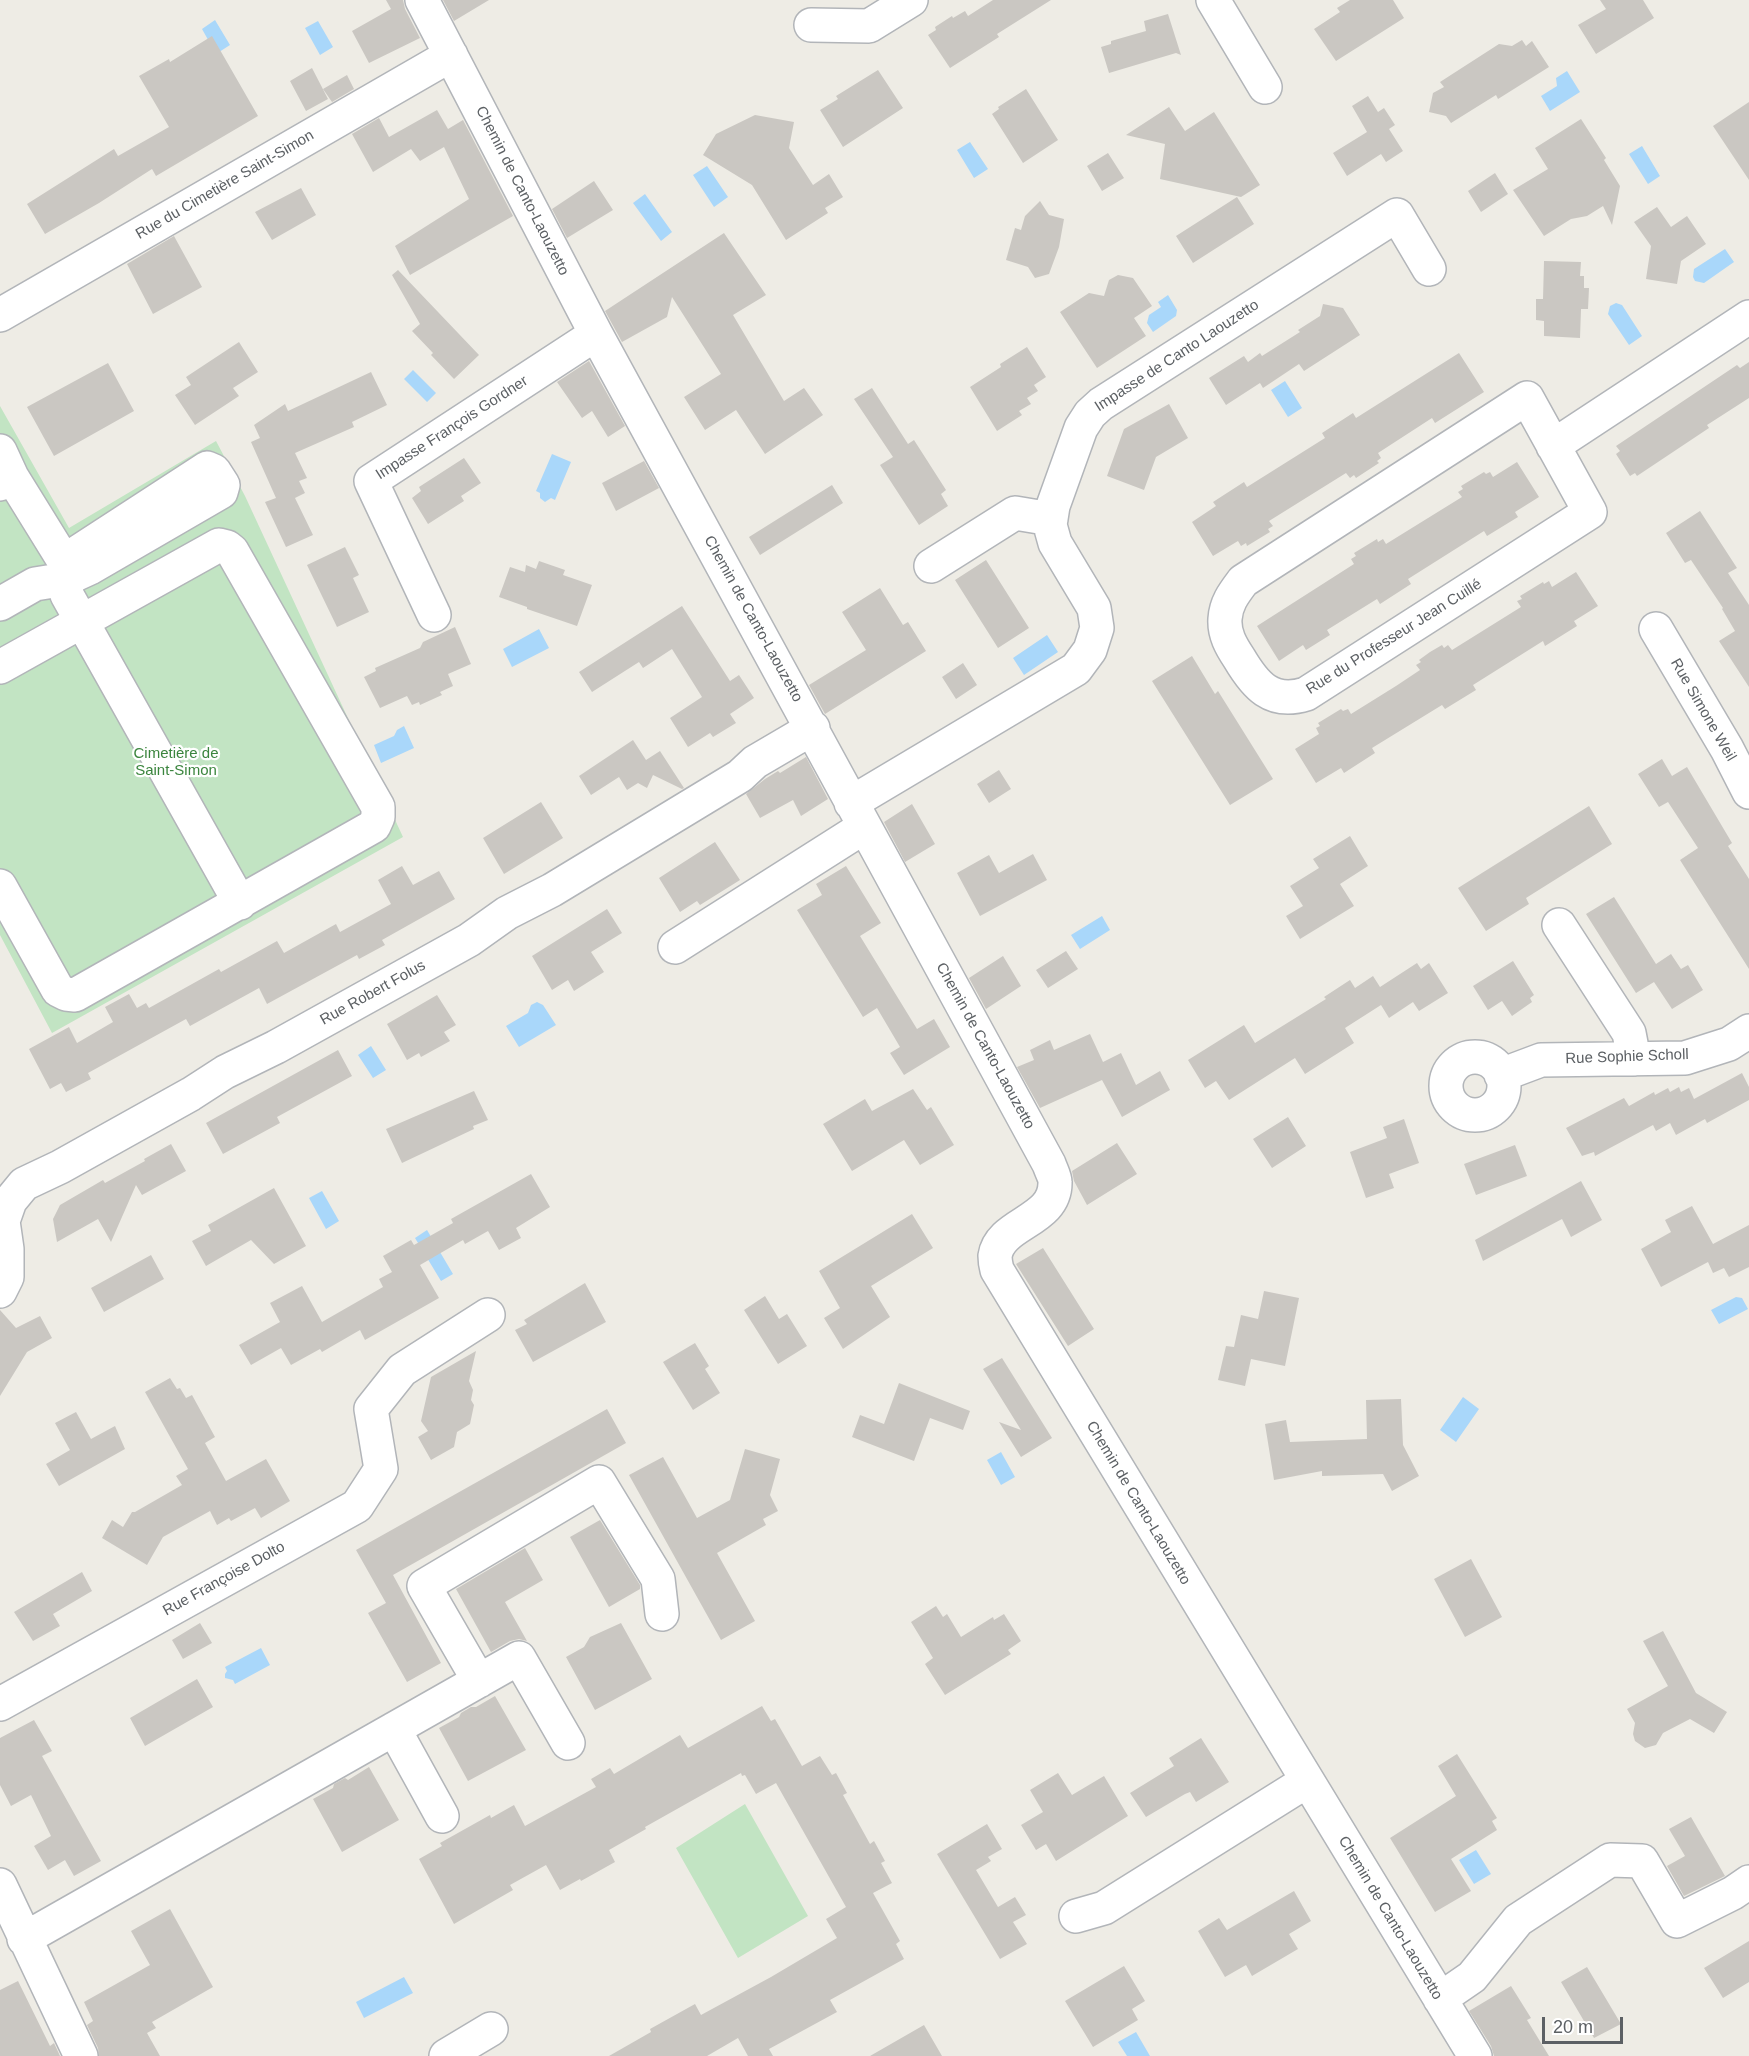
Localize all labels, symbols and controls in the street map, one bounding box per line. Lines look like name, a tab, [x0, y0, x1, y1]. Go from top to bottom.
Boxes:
street label: Chemin de Canto-Laouzetto	[471, 103, 573, 279]
street label: Rue du Cimetière Saint-Simon	[133, 127, 317, 243]
street label: Impasse de Canto Laouzetto	[1092, 296, 1262, 416]
street label: Impasse François Gordner	[373, 372, 531, 484]
street label: Chemin de Canto-Laouzetto	[700, 533, 806, 705]
street label: Rue du Professeur Jean Cuillé	[1303, 575, 1485, 699]
street label: Rue Simone Weil	[1666, 655, 1740, 765]
park label: Cimetière de Saint-Simon	[133, 745, 219, 780]
street label: Rue Robert Folus	[317, 957, 429, 1029]
street label: Chemin de Canto-Laouzetto	[932, 960, 1038, 1132]
street label: Rue Sophie Scholl	[1565, 1046, 1689, 1068]
street label: Chemin de Canto-Laouzetto	[1082, 1418, 1194, 1588]
street label: Rue Françoise Dolto	[160, 1538, 288, 1620]
street label: Chemin de Canto-Laouzetto	[1334, 1833, 1446, 2003]
scale bar	[1545, 2005, 1626, 2043]
text: 20 m	[1553, 2017, 1593, 2037]

